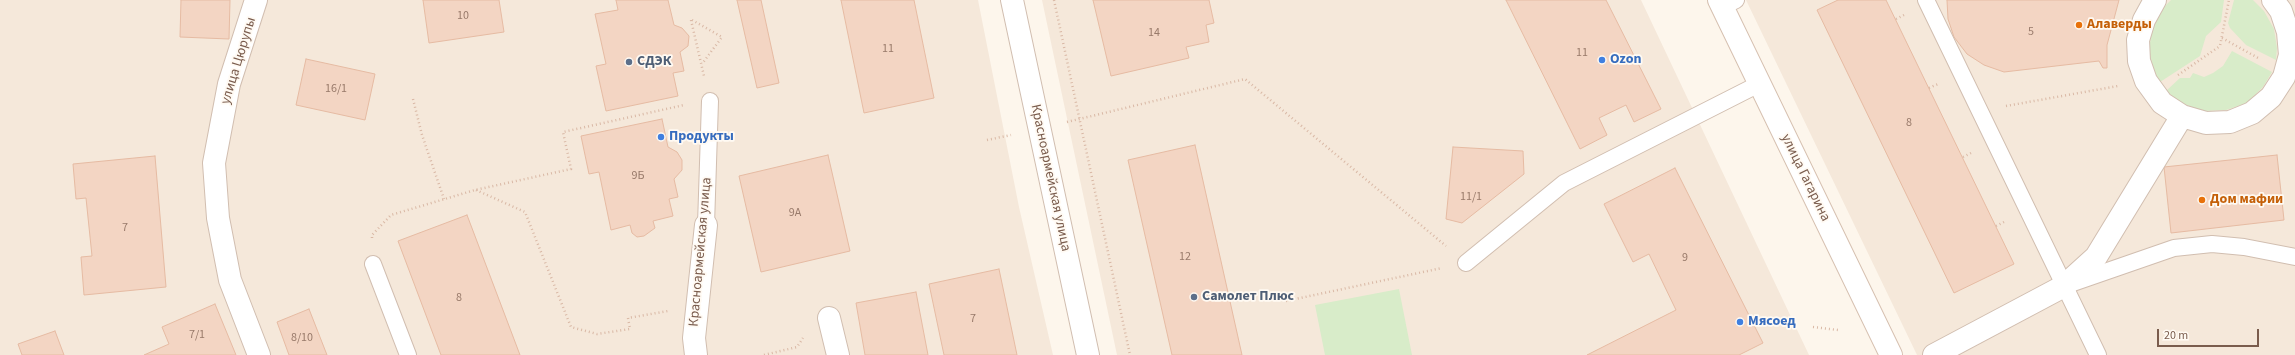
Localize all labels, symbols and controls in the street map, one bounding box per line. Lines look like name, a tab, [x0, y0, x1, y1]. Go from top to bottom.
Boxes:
house number: 10	[457, 9, 469, 23]
street label: улица Цюрупы	[218, 15, 260, 107]
place label: Алаверды	[2087, 17, 2152, 33]
marker: Алаверды	[2074, 20, 2084, 30]
house number: 5	[2028, 25, 2034, 39]
house number: 14	[1148, 26, 1160, 40]
house number: 11	[882, 42, 894, 56]
house number: 11	[1576, 46, 1588, 60]
place label: Ozon	[1610, 52, 1641, 68]
place label: СДЭК	[637, 54, 671, 70]
marker: Ozon	[1597, 55, 1607, 65]
marker: СДЭК	[624, 57, 634, 67]
house number: 16/1	[325, 82, 347, 96]
street label: Красноармейская улица	[1026, 103, 1074, 253]
house number: 8	[1906, 116, 1912, 130]
place label: Продукты	[669, 129, 734, 145]
marker: Продукты	[656, 132, 666, 142]
street label: улица Гагарина	[1777, 132, 1833, 224]
house number: 9Б	[632, 169, 644, 183]
street label: Красноармейская улица	[686, 177, 716, 327]
house number: 11/1	[1460, 190, 1482, 204]
place label: Дом мафии	[2210, 192, 2283, 208]
marker: Дом мафии	[2197, 195, 2207, 205]
house number: 9А	[789, 206, 801, 220]
house number: 7	[122, 221, 128, 235]
house number: 12	[1179, 250, 1191, 264]
house number: 9	[1682, 251, 1688, 265]
place label: Самолет Плюс	[1202, 289, 1294, 305]
house number: 8	[456, 291, 462, 305]
marker: Самолет Плюс	[1189, 292, 1199, 302]
house number: 7	[970, 312, 976, 326]
place label: Мясоед	[1748, 314, 1796, 330]
marker: Мясоед	[1735, 317, 1745, 327]
scale bar	[2159, 321, 2261, 347]
text: 20 m	[2164, 327, 2188, 344]
house number: 7/1	[189, 328, 205, 342]
house number: 8/10	[291, 331, 313, 345]

